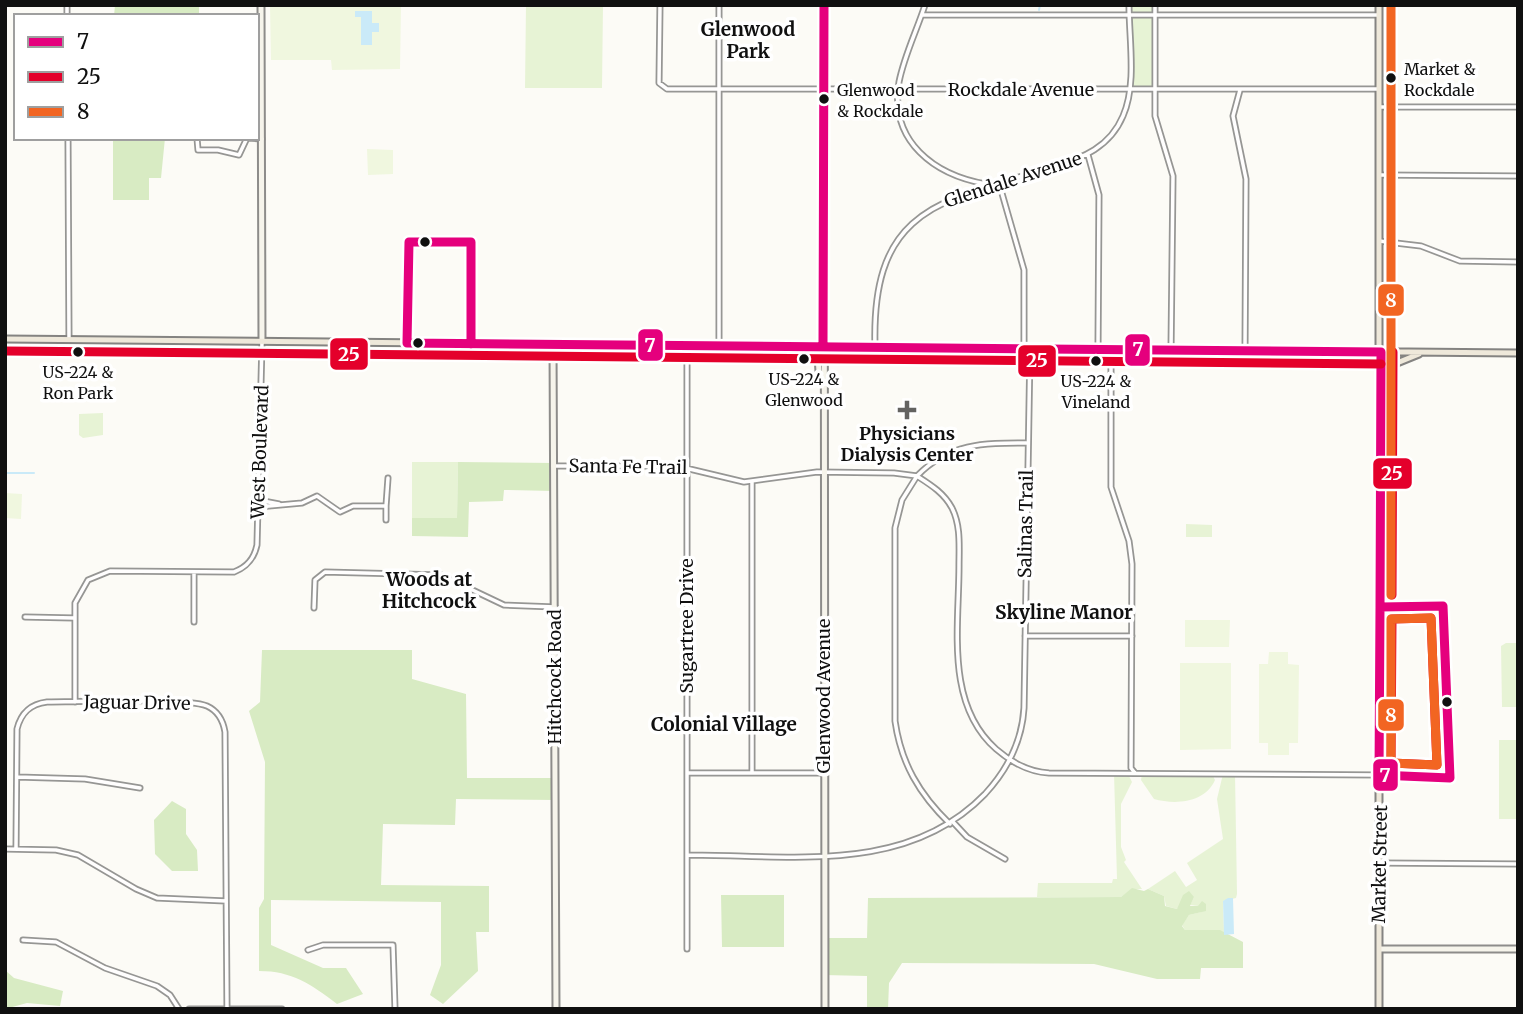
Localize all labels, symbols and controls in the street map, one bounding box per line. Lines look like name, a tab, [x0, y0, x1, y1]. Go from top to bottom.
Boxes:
legend	[14, 14, 259, 140]
district label: Glenwood Park	[701, 17, 795, 63]
text: 7	[77, 28, 89, 55]
place label: Market & Rockdale	[1404, 59, 1476, 100]
text: 25	[77, 63, 101, 90]
marker: Market & Rockdale	[1384, 71, 1398, 85]
street label: Rockdale Avenue	[948, 78, 1094, 101]
place label: Glenwood & Rockdale	[837, 80, 923, 121]
marker: Glenwood & Rockdale	[817, 92, 831, 106]
text: 8	[77, 98, 90, 125]
street label: Glendale Avenue	[941, 146, 1084, 213]
unlabelled marker	[418, 235, 432, 249]
line badge: 8	[1377, 283, 1405, 317]
text: 8	[1385, 288, 1397, 312]
line badge: 7	[637, 328, 664, 362]
text: 7	[644, 333, 656, 357]
line badge: 7	[1124, 333, 1151, 367]
unlabelled marker	[411, 336, 425, 350]
line badge: 25	[329, 337, 369, 371]
text: 7	[1132, 337, 1144, 361]
text: 25	[338, 342, 360, 366]
line badge: 25	[1017, 344, 1057, 378]
marker: US-224 & Ron Park	[71, 345, 85, 359]
text: 25	[1026, 348, 1048, 372]
marker: US-224 & Glenwood	[797, 352, 811, 366]
marker: US-224 & Vineland	[1089, 354, 1103, 368]
place label: US-224 & Ron Park	[43, 362, 114, 403]
place label: US-224 & Glenwood	[765, 369, 843, 410]
place label: US-224 & Vineland	[1061, 371, 1131, 412]
street label: West Boulevard	[246, 384, 273, 520]
marker: Physicians Dialysis Center	[897, 400, 917, 420]
place label: Physicians Dialysis Center	[840, 422, 974, 466]
street label: Santa Fe Trail	[568, 454, 688, 479]
line badge: 25	[1372, 457, 1413, 490]
text: 25	[1381, 461, 1403, 485]
street label: Salinas Trail	[1013, 469, 1038, 578]
street label: Sugartree Drive	[675, 558, 698, 694]
district label: Woods at Hitchcock	[382, 567, 477, 613]
district label: Skyline Manor	[995, 600, 1133, 624]
street label: Hitchcock Road	[543, 609, 566, 745]
street label: Glenwood Avenue	[812, 619, 835, 773]
street label: Jaguar Drive	[82, 690, 191, 715]
unlabelled marker	[1440, 695, 1454, 709]
line badge: 8	[1377, 698, 1405, 732]
text: 8	[1385, 703, 1397, 727]
district label: Colonial Village	[651, 712, 797, 736]
line badge: 7	[1372, 758, 1399, 792]
text: 7	[1379, 763, 1391, 787]
street label: Market Street	[1367, 805, 1392, 923]

